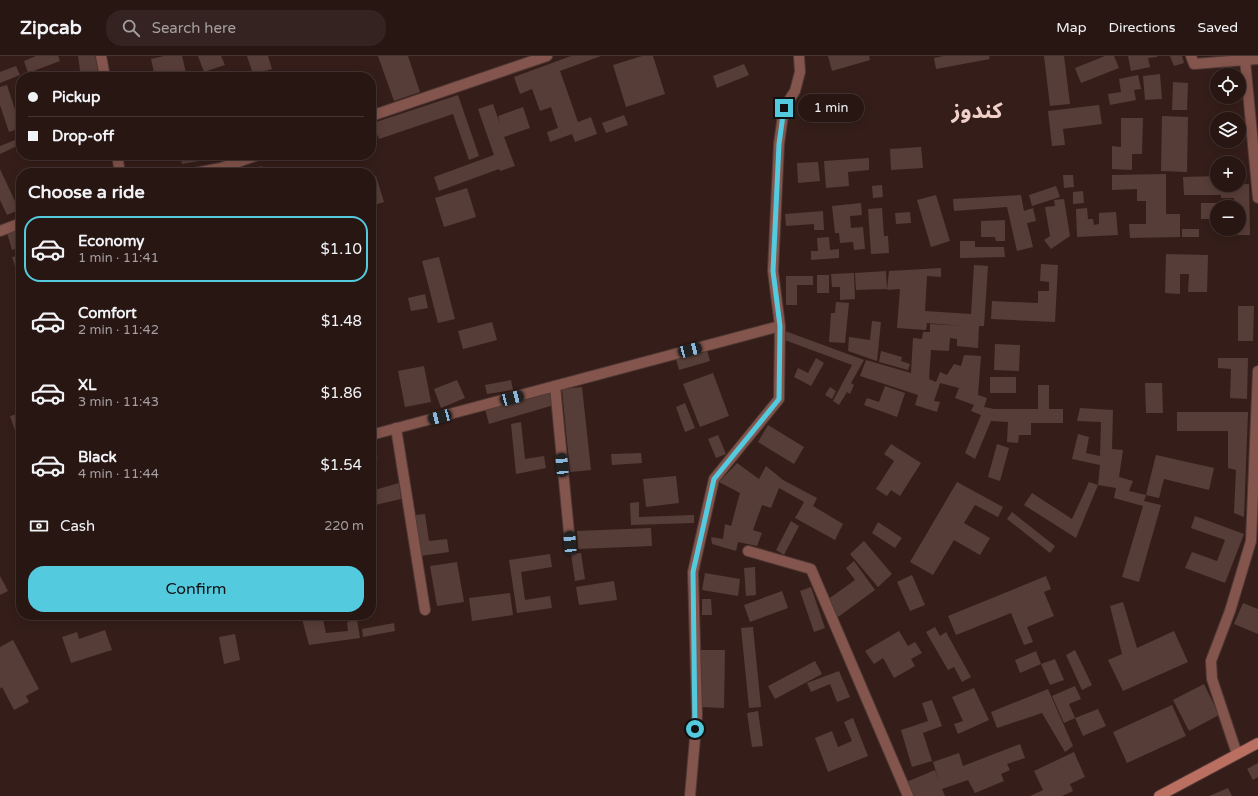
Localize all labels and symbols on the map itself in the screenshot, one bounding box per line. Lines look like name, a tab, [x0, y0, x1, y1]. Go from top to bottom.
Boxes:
callout: 1 min	[798, 94, 864, 122]
district label: کندوز	[951, 98, 1003, 124]
route end	[775, 99, 793, 117]
car	[677, 341, 703, 359]
car	[499, 389, 525, 407]
car	[427, 408, 453, 426]
car	[555, 453, 569, 477]
car	[563, 531, 577, 555]
route start	[686, 720, 704, 738]

